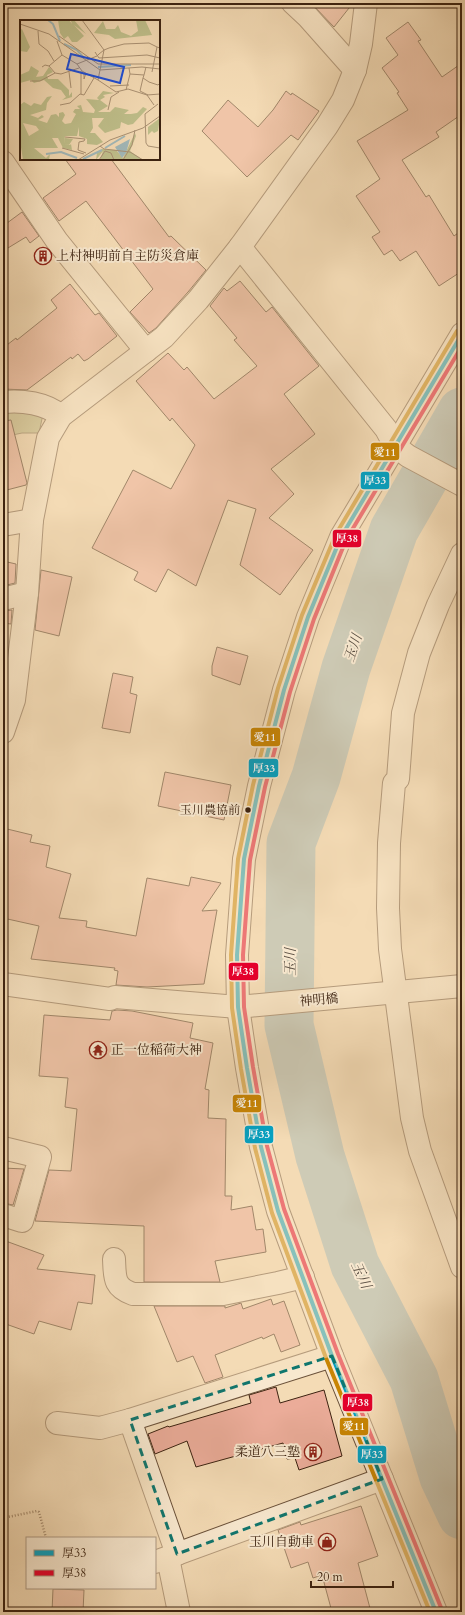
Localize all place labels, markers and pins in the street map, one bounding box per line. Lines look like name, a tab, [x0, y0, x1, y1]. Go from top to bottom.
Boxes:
building icon: 上村神明前自主防災倉庫	[33, 246, 53, 266]
place label: 上村神明前自主防災倉庫	[56, 247, 199, 265]
place label: 玉川農協前	[180, 802, 240, 818]
marker: 玉川農協前	[243, 805, 253, 815]
temple icon: 正一位稲荷大神	[88, 1040, 108, 1060]
place label: 正一位稲荷大神	[111, 1041, 202, 1059]
building icon: 柔道八三塾	[303, 1442, 323, 1462]
place label: 柔道八三塾	[235, 1443, 300, 1461]
shop icon: 玉川自動車	[317, 1532, 337, 1552]
place label: 玉川自動車	[249, 1533, 314, 1551]

